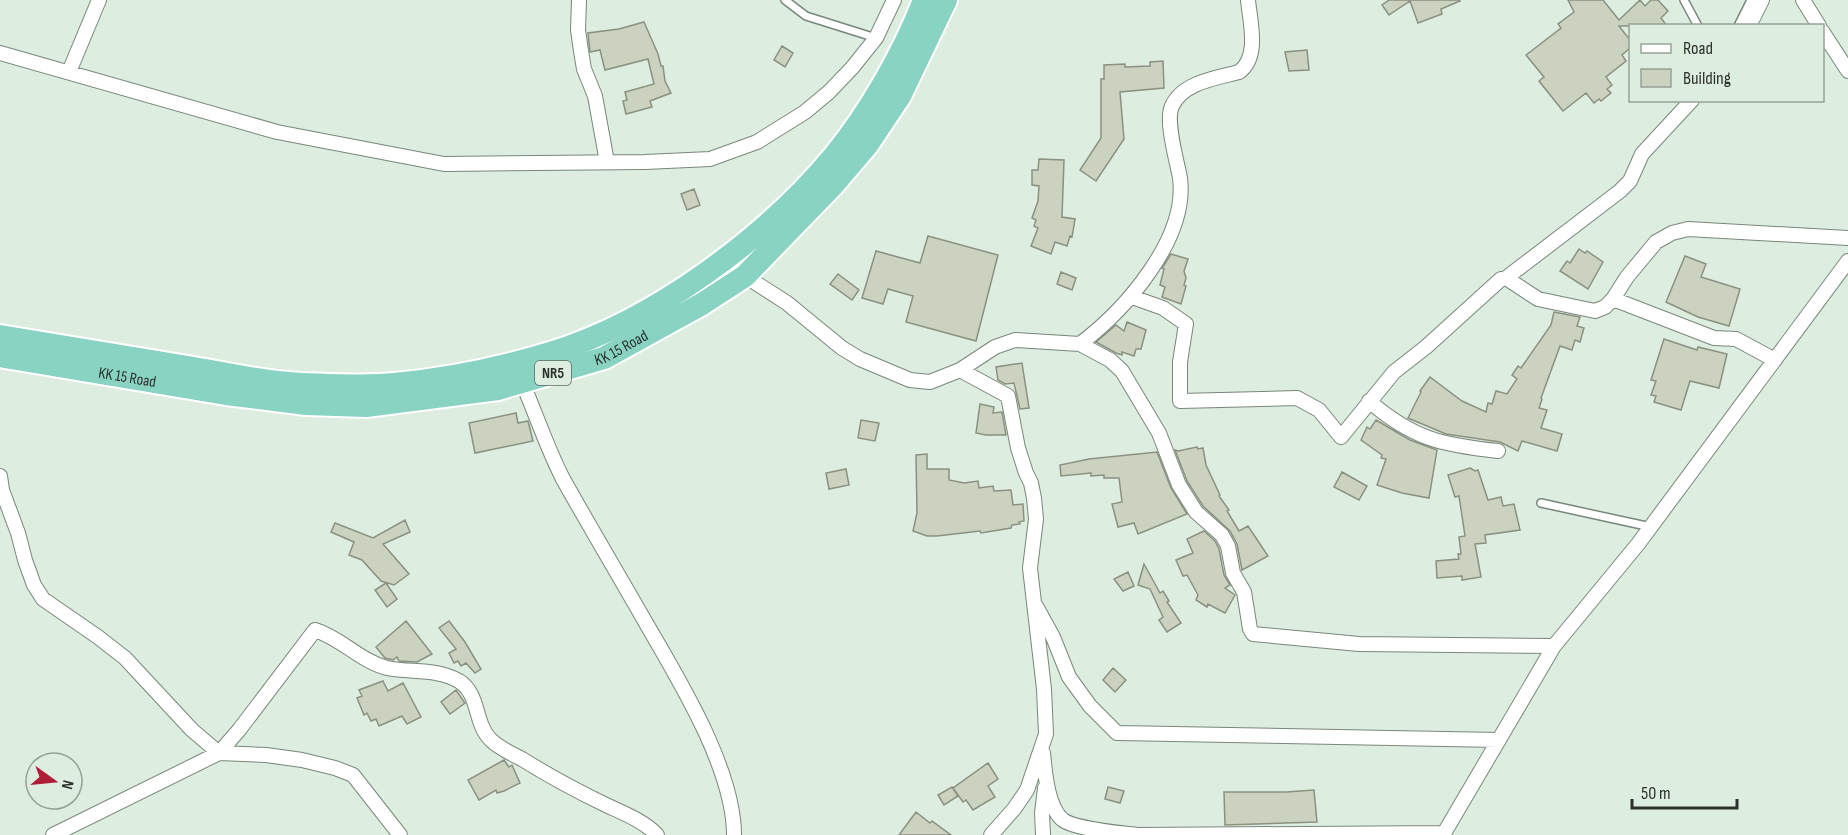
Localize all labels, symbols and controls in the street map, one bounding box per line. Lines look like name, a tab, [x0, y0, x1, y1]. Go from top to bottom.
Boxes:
legend	[1629, 24, 1824, 102]
text: Road	[1683, 38, 1713, 59]
text: Building	[1683, 68, 1731, 89]
street label: KK 15 Road	[592, 326, 651, 370]
road number: NR5	[535, 361, 571, 385]
street label: KK 15 Road	[97, 363, 158, 392]
north arrow	[24, 751, 84, 811]
scale bar	[1632, 772, 1737, 810]
text: N	[57, 778, 77, 791]
text: 50 m	[1641, 783, 1671, 804]

